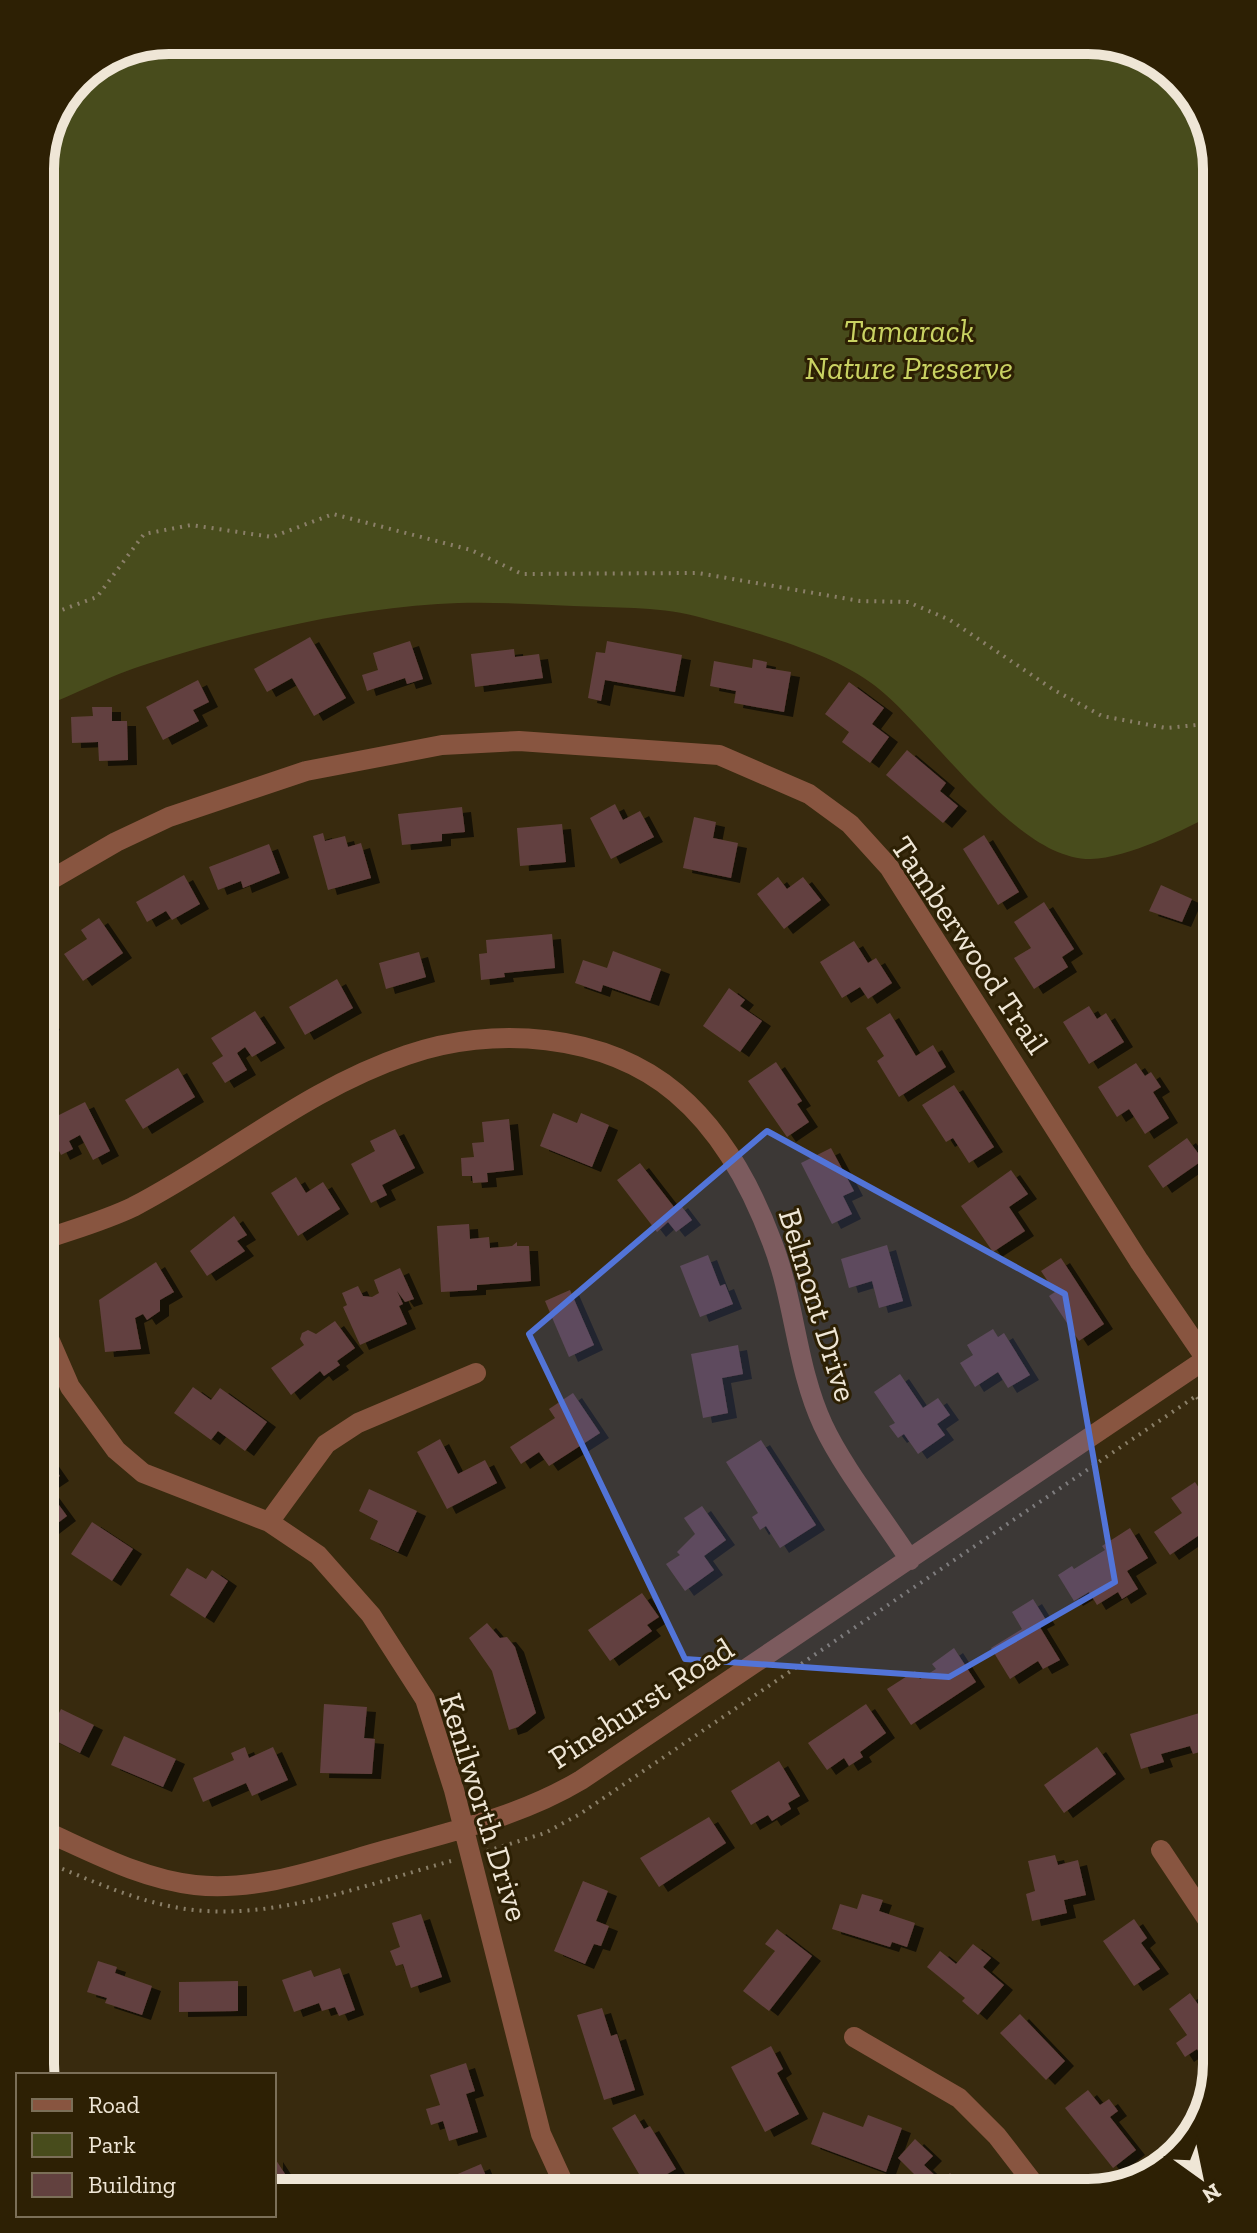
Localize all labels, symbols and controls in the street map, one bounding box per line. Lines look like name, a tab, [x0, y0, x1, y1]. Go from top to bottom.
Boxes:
park label: Tamarack Nature Preserve	[805, 312, 1013, 387]
street label: Tamberwood Trail	[883, 829, 1057, 1061]
street label: Belmont Drive	[771, 1204, 865, 1406]
street label: Pinehurst Road	[542, 1629, 741, 1777]
street label: Kenilworth Drive	[431, 1688, 537, 1926]
legend	[16, 2073, 276, 2217]
text: Road	[88, 2090, 140, 2119]
text: Park	[88, 2130, 136, 2159]
north arrow	[1161, 2137, 1241, 2217]
text: Building	[88, 2170, 176, 2199]
text: N	[1197, 2177, 1226, 2209]

